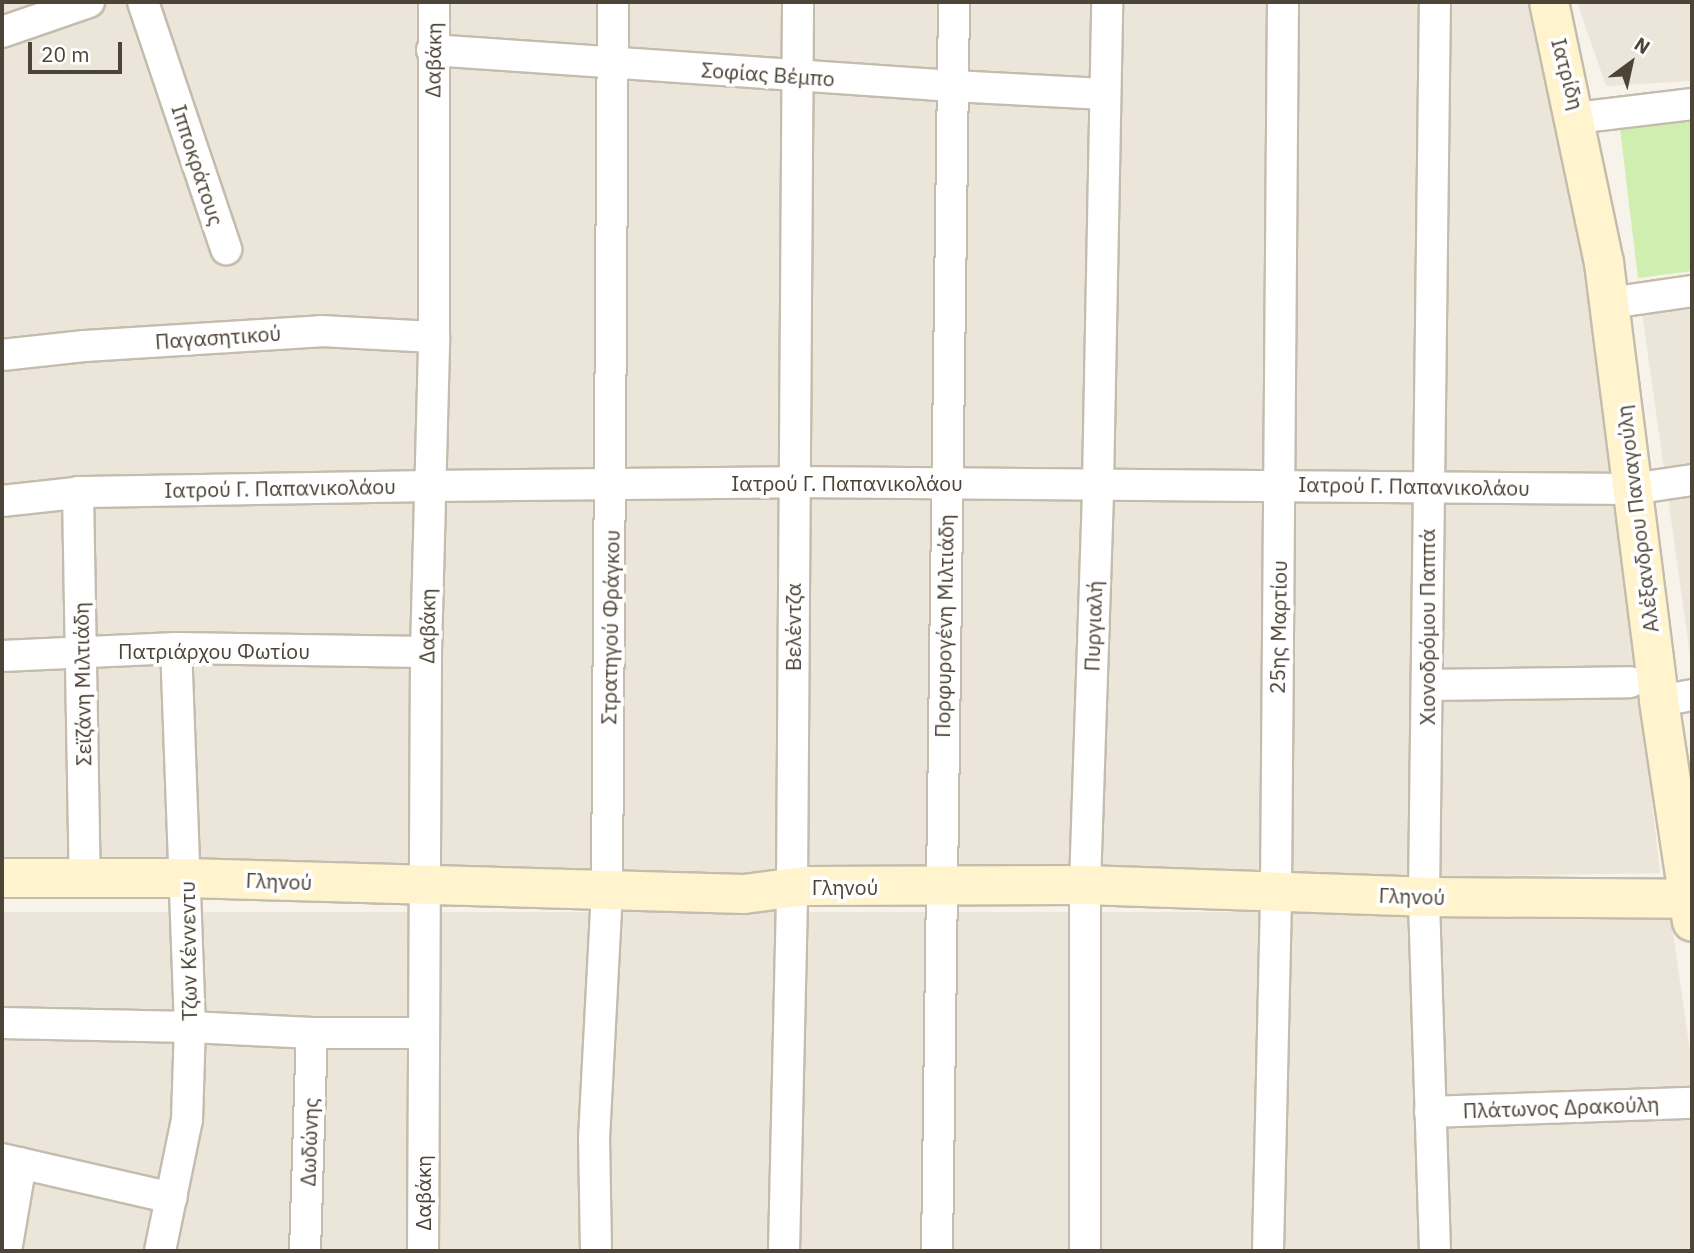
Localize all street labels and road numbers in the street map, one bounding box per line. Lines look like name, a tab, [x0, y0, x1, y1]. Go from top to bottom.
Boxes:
street label: Δαβάκη	[420, 22, 446, 98]
street label: Ιατρίδη	[1546, 35, 1590, 113]
street label: Σοφίας Βέμπο	[700, 57, 836, 91]
street label: Ιπποκράτους	[167, 101, 229, 229]
street label: Παγασητικού	[154, 320, 282, 354]
street label: Αλέξανδρου Παναγούλη	[1611, 404, 1663, 634]
street label: Ιατρού Γ. Παπανικολάου	[731, 470, 963, 496]
street label: Ιατρού Γ. Παπανικολάου	[1298, 471, 1530, 501]
street label: Ιατρού Γ. Παπανικολάου	[164, 473, 396, 503]
street label: Πορφυρογένη Μιλτιάδη	[929, 514, 959, 738]
street label: Στρατηγού Φράγκου	[596, 529, 624, 725]
street label: Χιονοδρόμου Παππά	[1414, 529, 1440, 725]
street label: 25ης Μαρτίου	[1264, 560, 1292, 694]
street label: Πυργιαλή	[1079, 580, 1107, 672]
street label: Βελέντζα	[780, 583, 806, 671]
street label: Δαβάκη	[414, 588, 440, 664]
street label: Σεϊζάνη Μιλτιάδη	[68, 602, 96, 766]
street label: Πατριάρχου Φωτίου	[118, 638, 310, 664]
street label: Γληνού	[245, 867, 313, 895]
street label: Γληνού	[812, 874, 878, 900]
street label: Τζων Κέννεντυ	[174, 881, 202, 1021]
street label: Γληνού	[1378, 882, 1446, 910]
street label: Πλάτωνος Δρακούλη	[1462, 1091, 1660, 1123]
street label: Δωδώνης	[295, 1097, 323, 1187]
street label: Δαβάκη	[410, 1155, 436, 1231]

